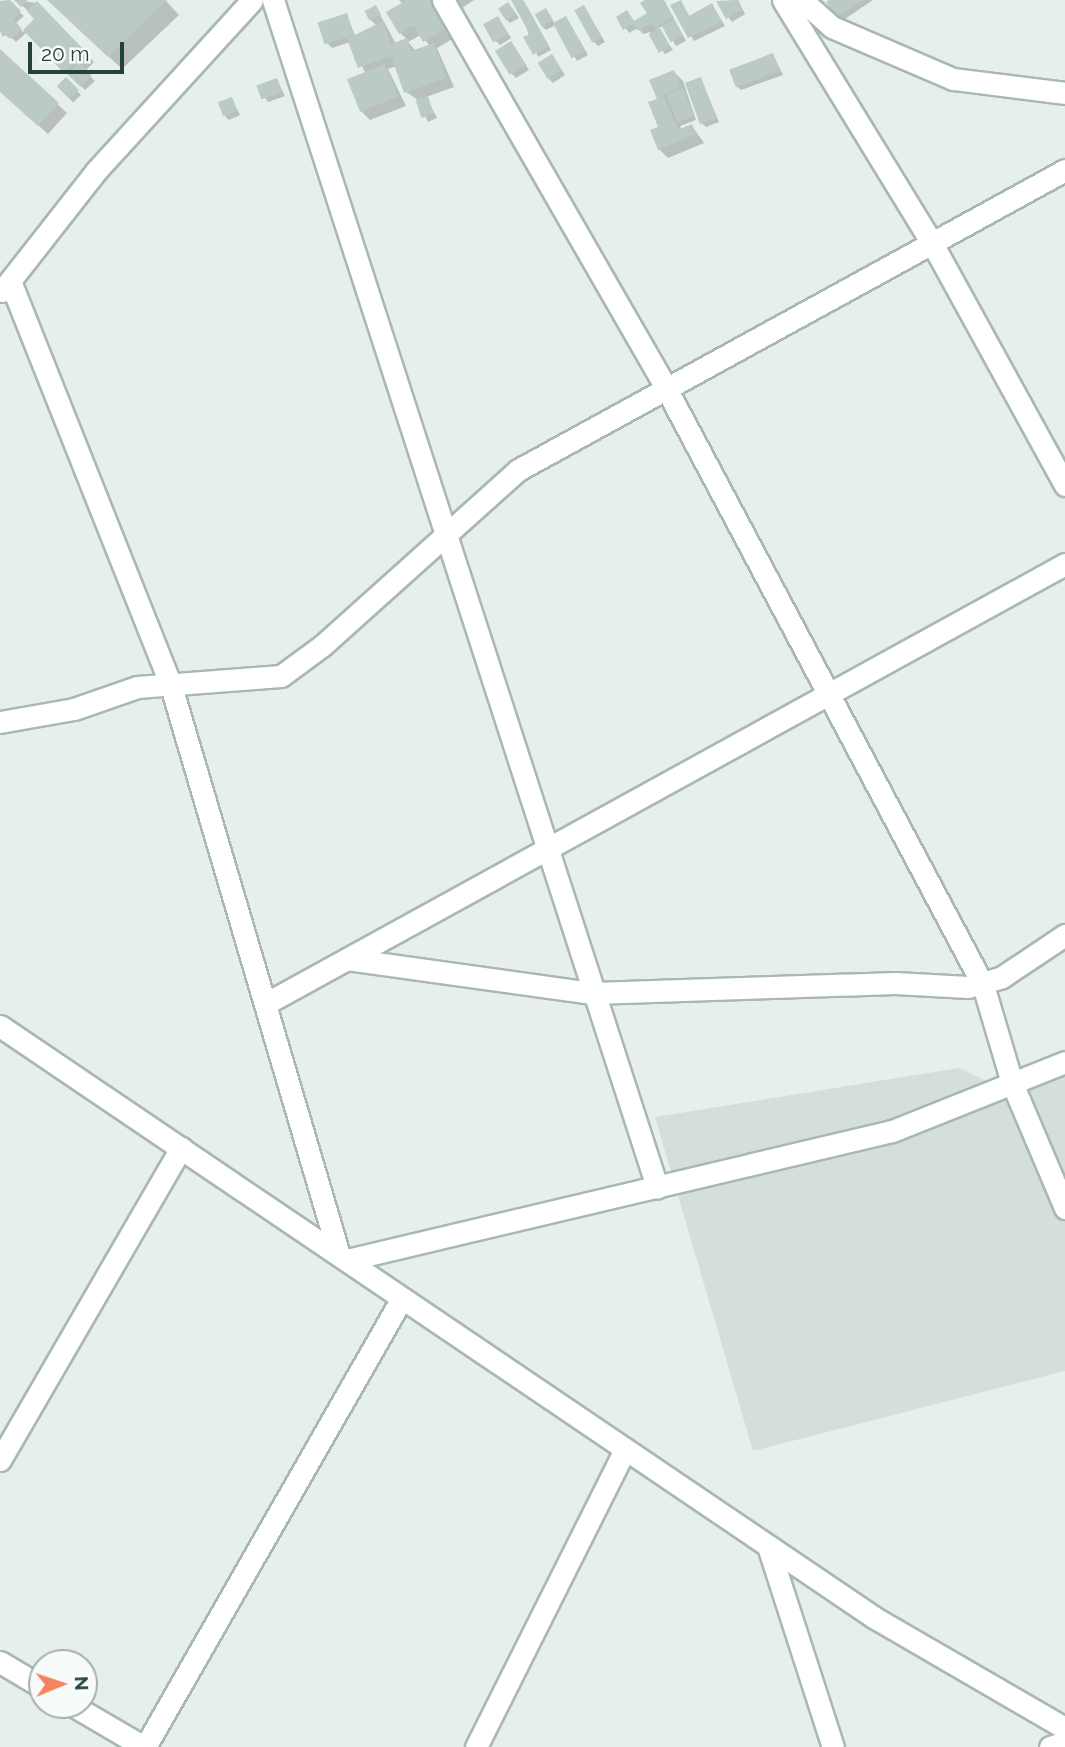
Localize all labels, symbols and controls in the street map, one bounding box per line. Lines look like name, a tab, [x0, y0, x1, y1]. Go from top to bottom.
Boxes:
scale bar	[32, 28, 128, 72]
text: 20 m	[41, 41, 89, 66]
north arrow	[28, 1649, 98, 1719]
text: N	[71, 1676, 93, 1691]

